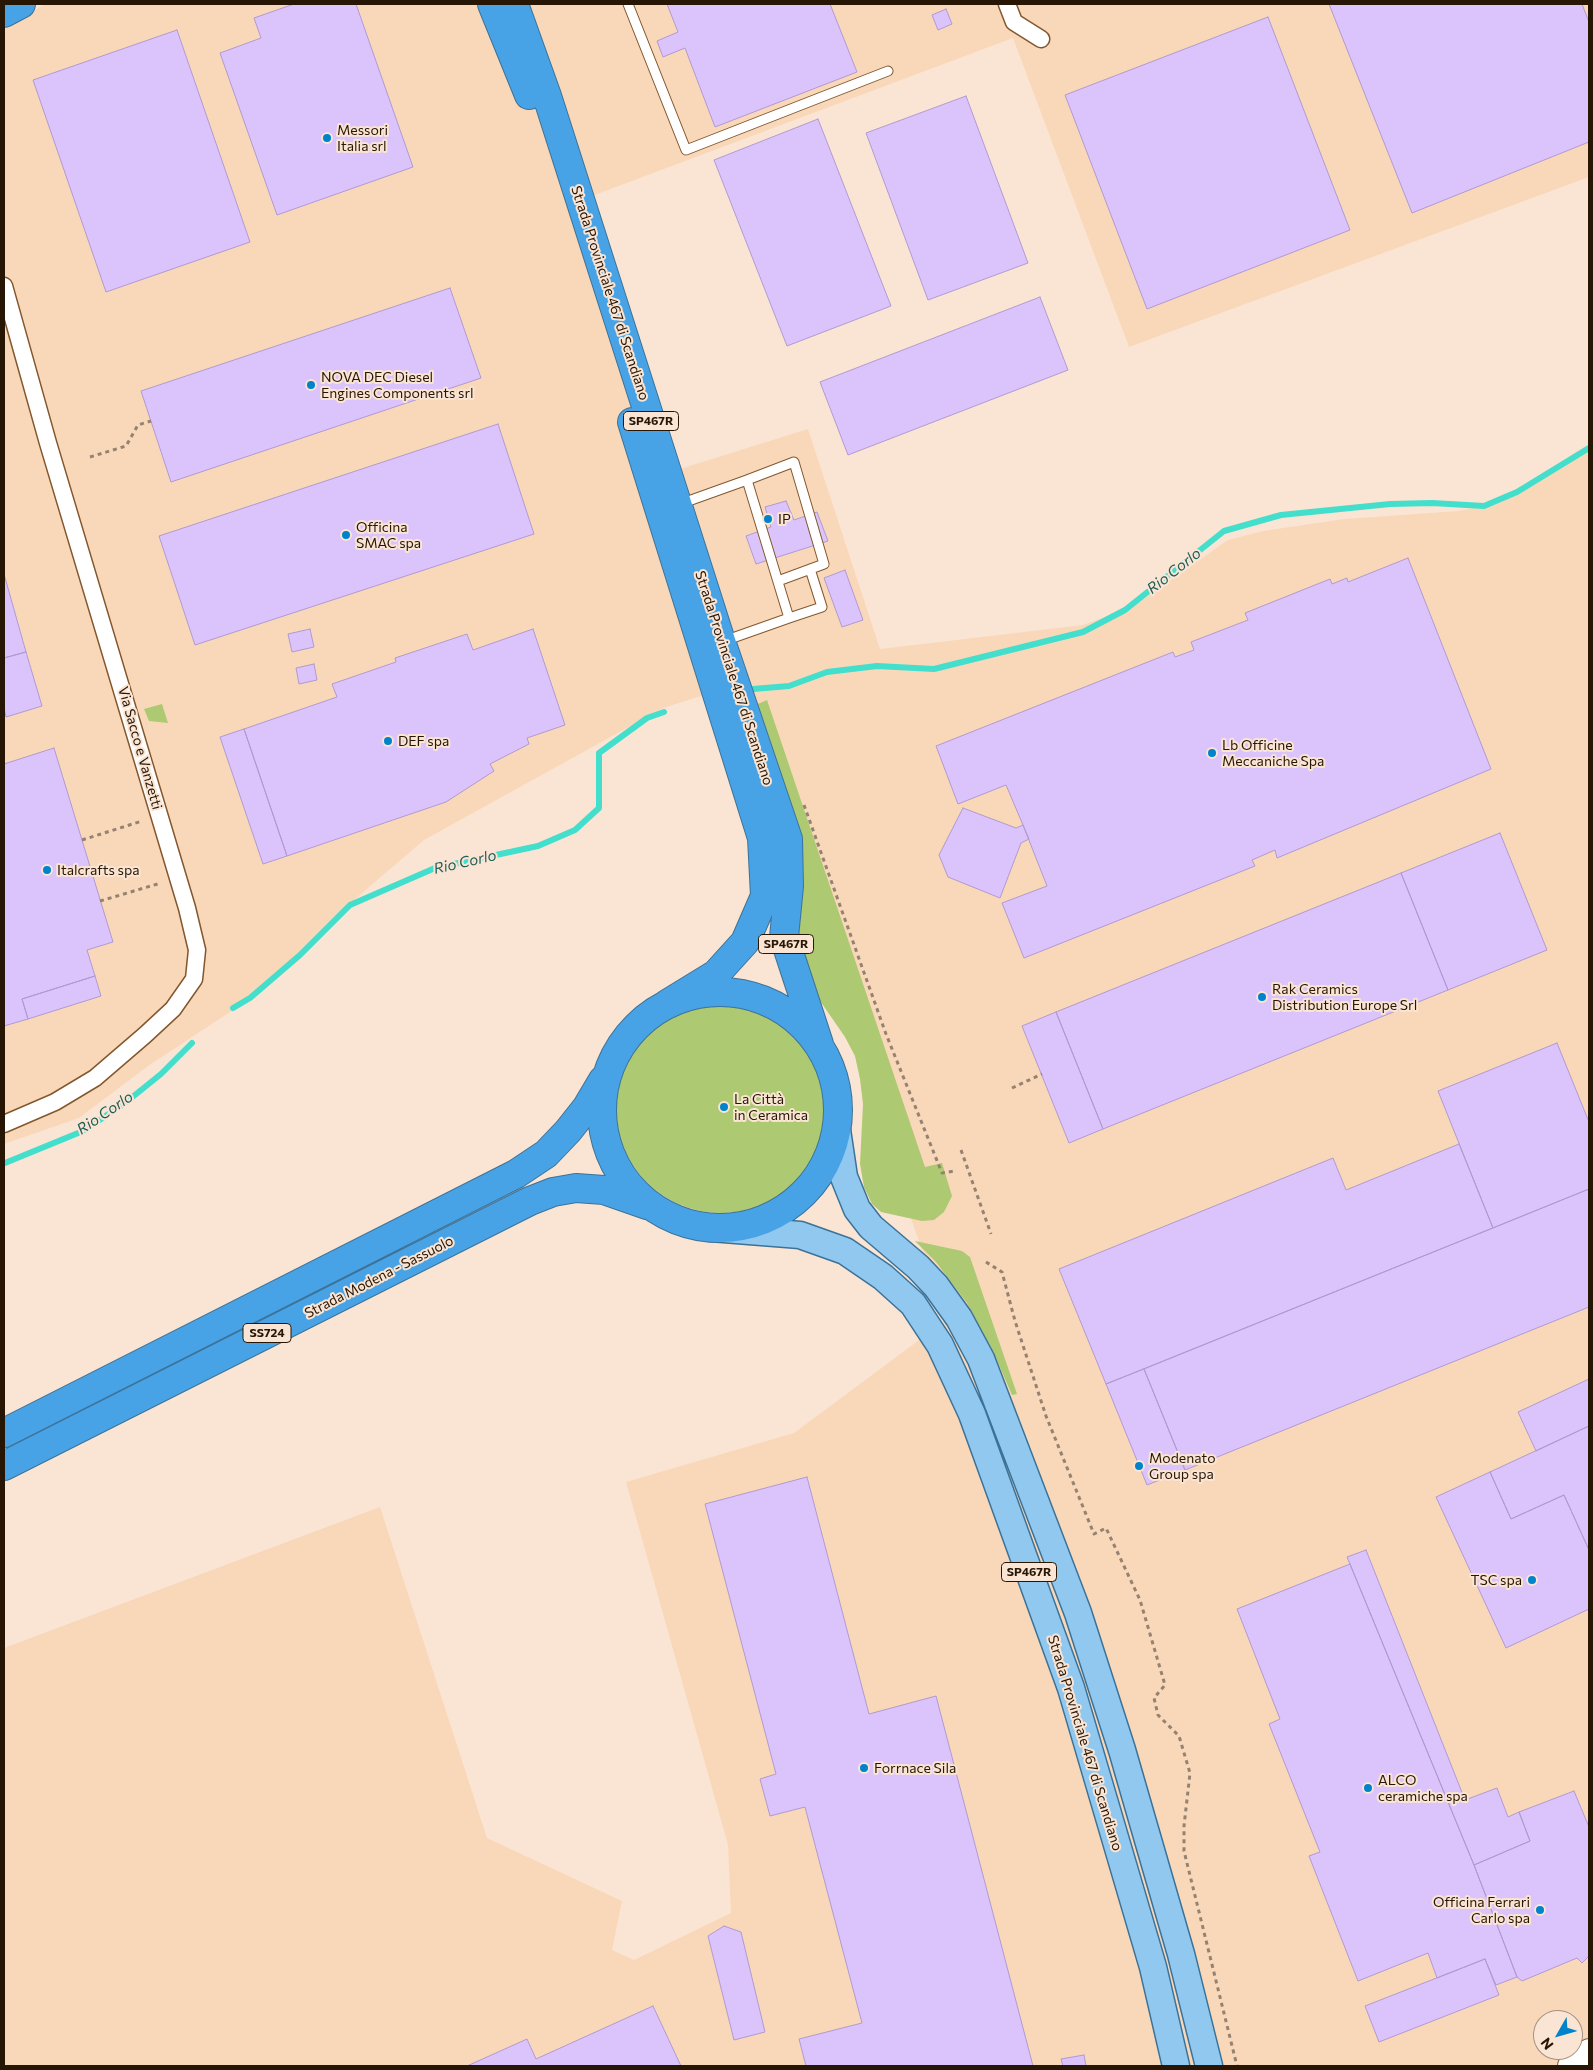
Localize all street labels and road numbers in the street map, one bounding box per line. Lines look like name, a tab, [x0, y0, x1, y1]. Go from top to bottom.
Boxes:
street label: Strada Provinciale 467 di Scandiano	[567, 184, 653, 402]
road number: SP467R	[624, 412, 678, 431]
street label: Strada Provinciale 467 di Scandiano	[691, 569, 777, 787]
street label: Via Sacco e Vanzetti	[114, 685, 166, 811]
road number: SP467R	[758, 934, 814, 954]
street label: Strada Modena - Sassuolo	[302, 1232, 456, 1322]
road number: SS724	[243, 1324, 291, 1342]
road number: SP467R	[1002, 1562, 1056, 1581]
street label: Strada Provinciale 467 di Scandiano	[1044, 1633, 1126, 1853]

